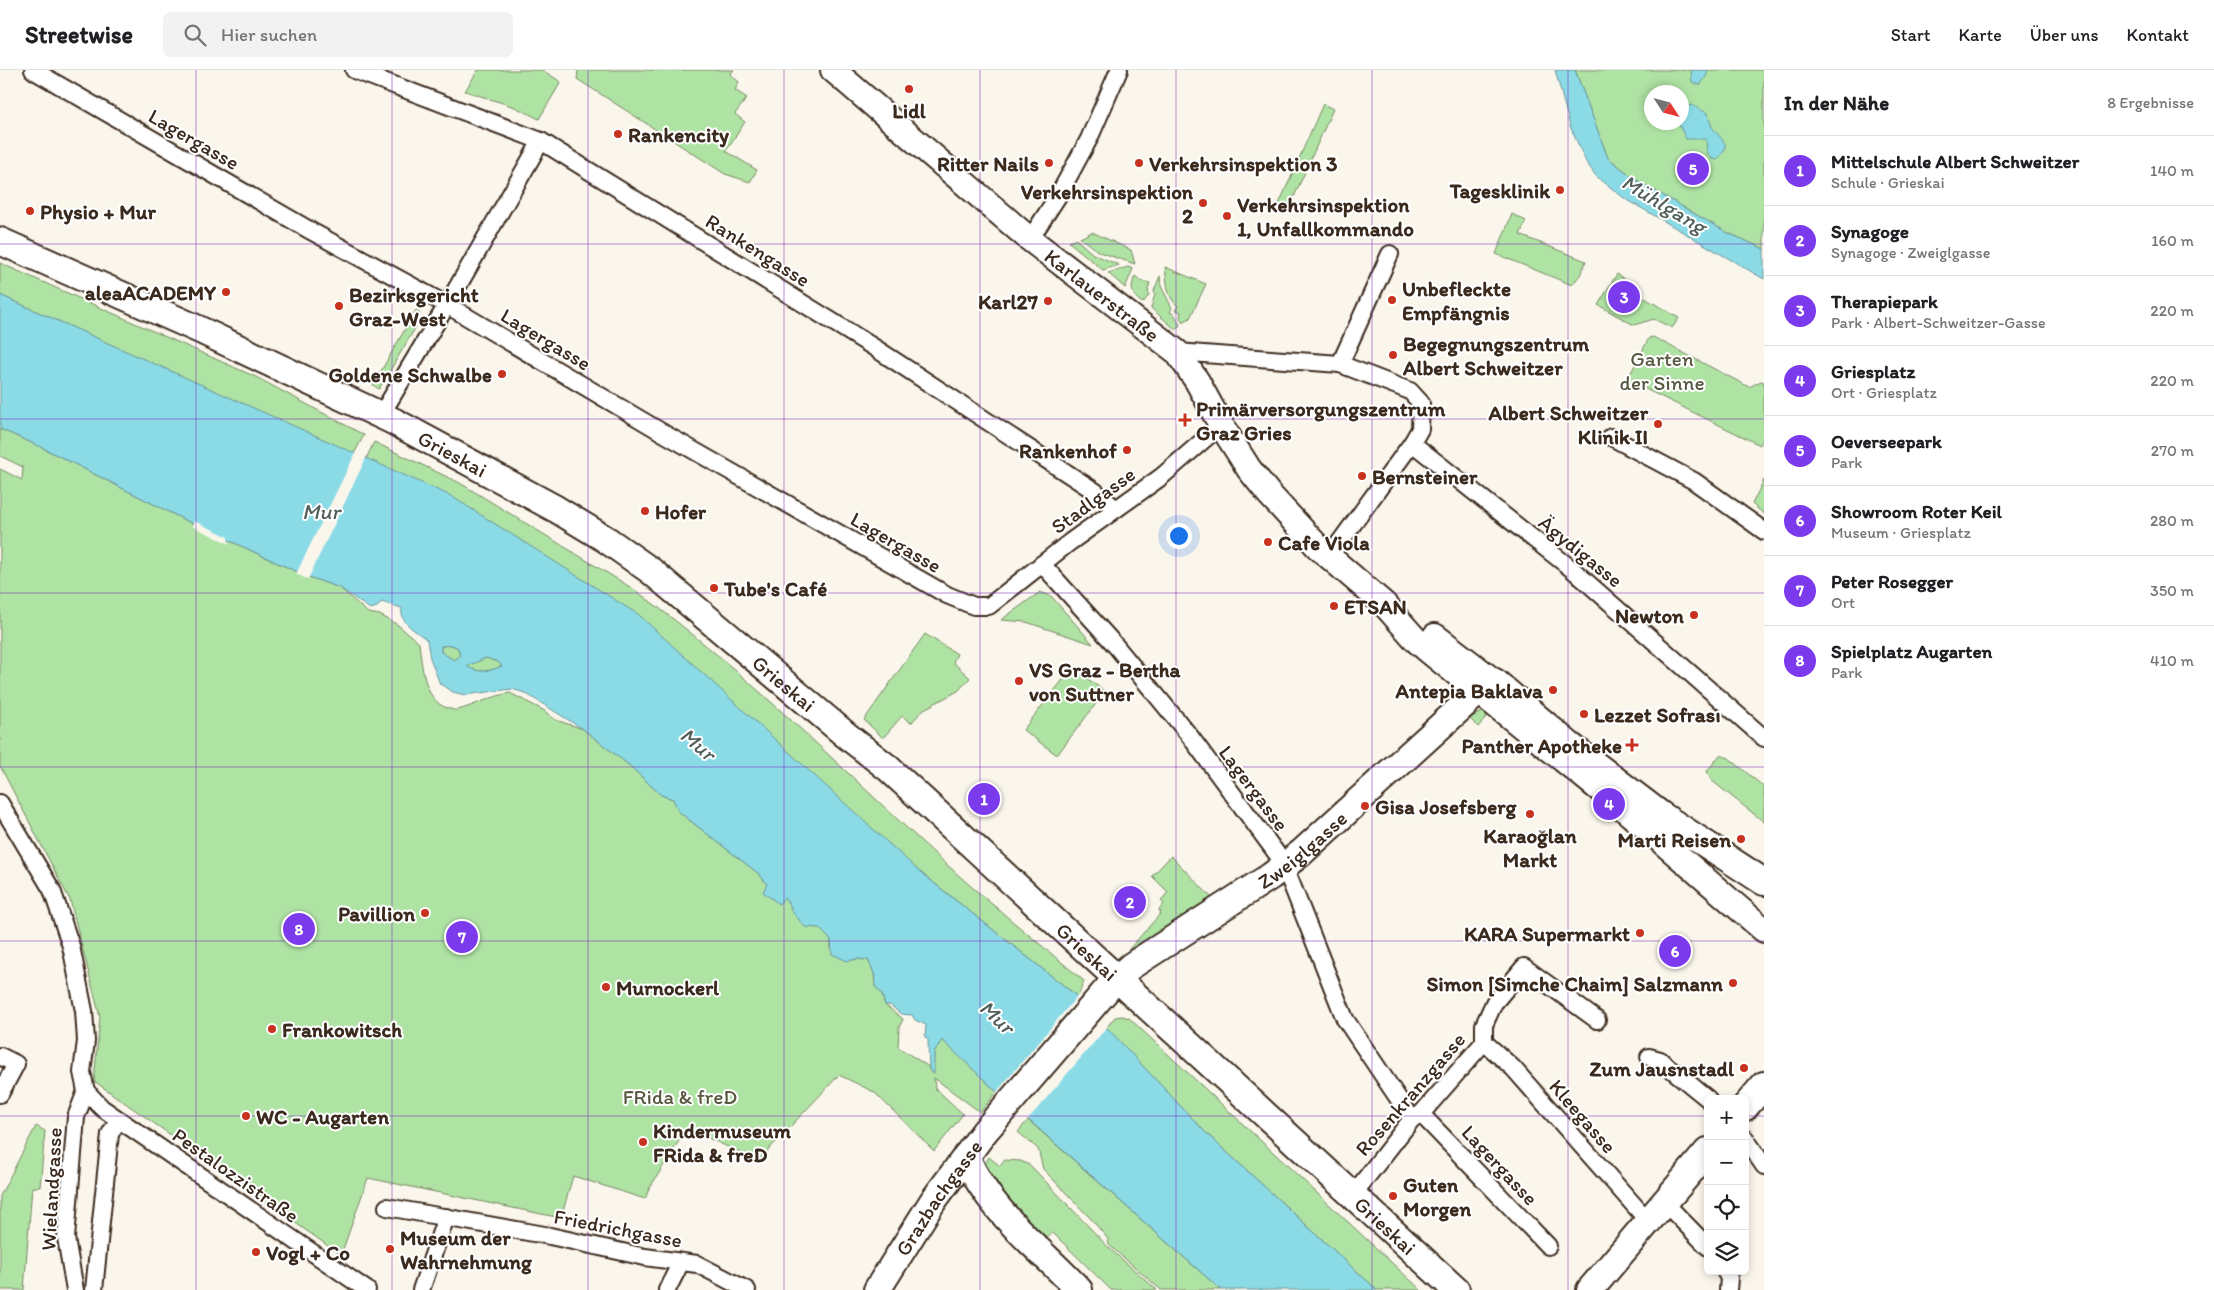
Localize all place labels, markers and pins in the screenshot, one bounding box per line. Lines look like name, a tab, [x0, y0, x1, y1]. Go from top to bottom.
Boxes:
marker: Lidl	[903, 83, 915, 95]
place label: Lidl	[892, 98, 927, 123]
place label: Rankencity	[628, 122, 730, 148]
marker: Rankencity	[612, 128, 624, 140]
pin: 5	[1677, 150, 1709, 188]
place label: Ritter Nails	[937, 151, 1039, 176]
place label: Verkehrsinspektion 3	[1149, 151, 1338, 177]
marker: Ritter Nails	[1043, 157, 1055, 169]
marker: Verkehrsinspektion 3	[1133, 157, 1145, 169]
place label: Tagesklinik	[1449, 178, 1551, 204]
place label: Verkehrsinspektion 2	[1021, 179, 1194, 228]
marker: Tagesklinik	[1554, 184, 1566, 196]
place label: Verkehrsinspektion 1, Unfallkommando	[1237, 192, 1414, 241]
marker: Verkehrsinspektion 2	[1197, 197, 1209, 209]
place label: Physio + Mur	[40, 199, 157, 225]
marker: Physio + Mur	[24, 205, 36, 217]
marker: Verkehrsinspektion 1, Unfallkommando	[1221, 210, 1233, 222]
place label: Unbefleckte Empfängnis	[1402, 276, 1511, 326]
pin: 3	[1608, 278, 1640, 316]
place label: aleaACADEMY	[85, 280, 217, 305]
place label: Bezirksgericht Graz-West	[349, 282, 479, 331]
marker: aleaACADEMY	[220, 286, 232, 298]
place label: Karl27	[978, 289, 1039, 314]
marker: Unbefleckte Empfängnis	[1386, 294, 1398, 306]
marker: Karl27	[1042, 295, 1054, 307]
marker: Bezirksgericht Graz-West	[333, 300, 345, 312]
place label: Begegnungszentrum Albert Schweitzer	[1402, 331, 1590, 380]
marker: Begegnungszentrum Albert Schweitzer	[1387, 349, 1399, 361]
place label: Goldene Schwalbe	[328, 362, 492, 387]
marker: Goldene Schwalbe	[496, 368, 508, 380]
place label: Primärversorgungszentrum Graz Gries	[1196, 396, 1446, 445]
place label: Albert Schweitzer Klinik II	[1487, 400, 1649, 449]
marker: Primärversorgungszentrum Graz Gries	[1178, 413, 1192, 427]
marker: Albert Schweitzer Klinik II	[1652, 418, 1664, 430]
place label: Rankenhof	[1019, 438, 1117, 463]
marker: Rankenhof	[1121, 444, 1133, 456]
place label: Bernsteiner	[1372, 464, 1478, 489]
marker: Bernsteiner	[1356, 470, 1368, 482]
place label: Hofer	[655, 499, 707, 524]
marker: Hofer	[639, 505, 651, 517]
place label: Cafe Viola	[1278, 530, 1370, 555]
marker: Cafe Viola	[1262, 536, 1274, 548]
place label: Tube's Café	[723, 576, 827, 601]
marker: Tube's Café	[708, 582, 720, 594]
place label: ETSAN	[1344, 594, 1407, 619]
marker: ETSAN	[1328, 600, 1340, 612]
place label: Newton	[1615, 603, 1684, 628]
marker: Newton	[1688, 609, 1700, 621]
place label: VS Graz - Bertha von Suttner	[1029, 657, 1182, 706]
marker: VS Graz - Bertha von Suttner	[1013, 675, 1025, 687]
place label: Antepia Baklava	[1394, 678, 1544, 704]
marker: Antepia Baklava	[1547, 684, 1559, 696]
place label: Lezzet Sofrası	[1594, 702, 1721, 727]
marker: Lezzet Sofrası	[1578, 708, 1590, 720]
place label: Panther Apotheke	[1461, 733, 1622, 759]
marker: Panther Apotheke	[1626, 739, 1638, 751]
pin: 1	[968, 780, 1000, 818]
pin: 4	[1593, 785, 1625, 823]
place label: Gisa Josefsberg	[1375, 794, 1518, 820]
marker: Gisa Josefsberg	[1359, 800, 1371, 812]
marker: Karaoğlan Markt	[1524, 808, 1536, 820]
place label: Karaoğlan Markt	[1483, 823, 1577, 872]
place label: Marti Reisen	[1617, 827, 1731, 852]
marker: Marti Reisen	[1735, 833, 1747, 845]
pin: 2	[1114, 883, 1146, 921]
place label: Pavillion	[338, 901, 415, 926]
marker: Pavillion	[419, 907, 431, 919]
pin: 8	[283, 910, 315, 948]
pin: 7	[446, 918, 478, 956]
place label: KARA Supermarkt	[1464, 921, 1630, 947]
marker: KARA Supermarkt	[1634, 927, 1646, 939]
pin: 6	[1659, 932, 1691, 970]
place label: Simon [Simche Chaim] Salzmann	[1427, 971, 1723, 997]
place label: Murnockerl	[616, 975, 720, 1000]
marker: Simon [Simche Chaim] Salzmann	[1727, 977, 1739, 989]
marker: Murnockerl	[600, 981, 612, 993]
place label: Frankowitsch	[282, 1017, 402, 1042]
marker: Frankowitsch	[266, 1023, 278, 1035]
place label: Zum Jausnstadl	[1590, 1056, 1735, 1081]
marker: Zum Jausnstadl	[1738, 1062, 1750, 1074]
place label: WC - Augarten	[256, 1104, 389, 1130]
marker: WC - Augarten	[240, 1110, 252, 1122]
place label: Kindermuseum FRida & freD	[653, 1118, 791, 1167]
marker: Kindermuseum FRida & freD	[637, 1136, 649, 1148]
place label: Guten Morgen	[1403, 1172, 1471, 1222]
marker: Guten Morgen	[1387, 1190, 1399, 1202]
place label: Museum der Wahrnehmung	[400, 1225, 533, 1275]
place label: Vogl + Co	[266, 1240, 350, 1266]
marker: Museum der Wahrnehmung	[384, 1243, 396, 1255]
marker: Vogl + Co	[250, 1246, 262, 1258]

